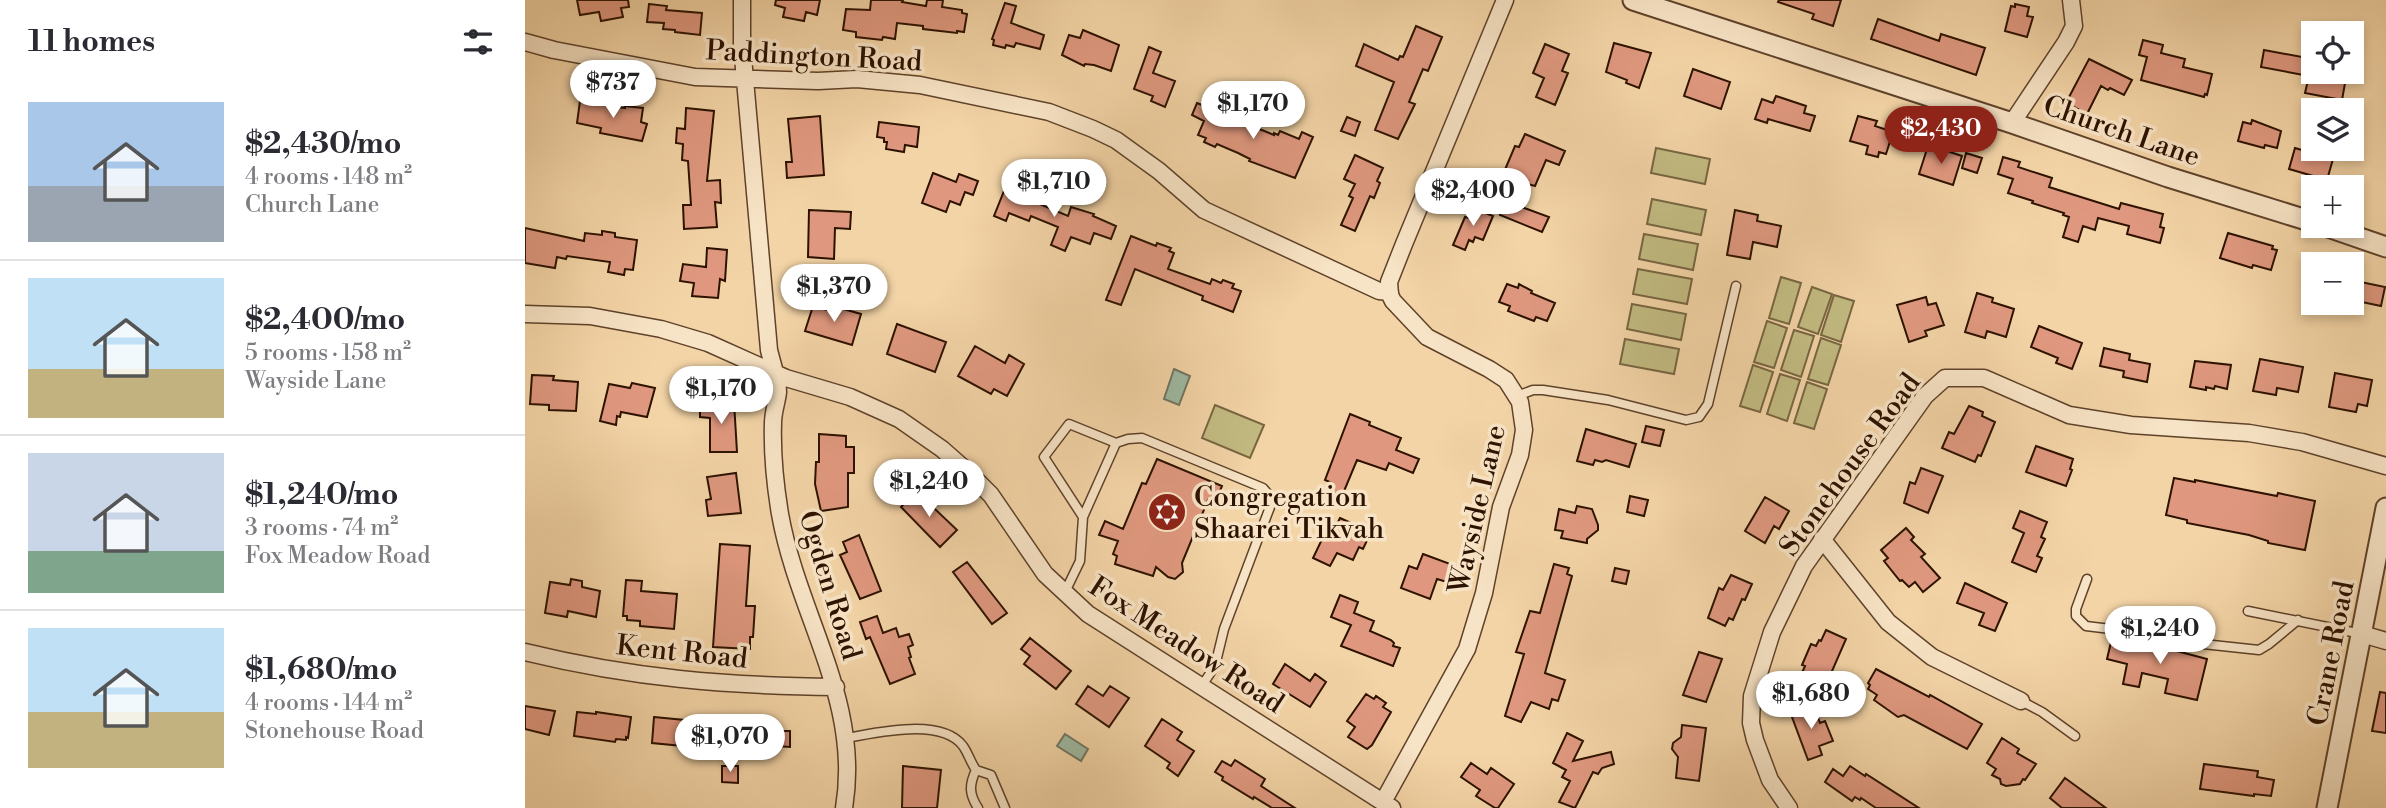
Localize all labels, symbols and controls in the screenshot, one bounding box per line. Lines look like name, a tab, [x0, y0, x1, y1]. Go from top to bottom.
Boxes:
map controls	[2301, 21, 2364, 315]
button: locate	[2301, 21, 2364, 84]
text: 11 homes	[28, 23, 155, 61]
icon: filters	[459, 23, 497, 61]
street label: Paddington Road	[705, 33, 923, 80]
pin: $737	[572, 60, 654, 120]
text: $737	[586, 69, 640, 97]
pin: $1,170	[1196, 82, 1310, 141]
street label: Church Lane	[2038, 88, 2205, 175]
text: $1,170	[1217, 90, 1289, 118]
button: layers	[2301, 98, 2364, 161]
pin: $2,430	[1884, 106, 1998, 166]
text: $2,430	[1900, 115, 1982, 143]
text: $2,430/mo	[245, 125, 401, 163]
icon: home	[84, 130, 168, 214]
pin: $1,710	[997, 160, 1111, 219]
text: 4 rooms · 148 m²	[245, 163, 412, 191]
text: $1,710	[1017, 168, 1091, 196]
pin: $2,400	[1416, 168, 1530, 228]
button: +	[2301, 175, 2364, 238]
text: $2,400	[1431, 177, 1515, 205]
text: Church Lane	[245, 191, 379, 219]
button: −	[2301, 252, 2364, 315]
pin: $1,370	[777, 264, 891, 324]
text: $1,370	[797, 273, 871, 301]
text: $2,400/mo	[245, 301, 405, 339]
icon: home	[84, 306, 168, 390]
text: 5 rooms · 158 m²	[245, 339, 411, 367]
pin: $1,170	[664, 366, 778, 426]
street label: Stonehouse Road	[1772, 366, 1928, 563]
text: Wayside Lane	[245, 367, 386, 395]
text: $1,170	[685, 375, 757, 403]
street label: Wayside Lane	[1441, 422, 1514, 598]
pin: $1,240	[872, 460, 986, 519]
text: $1,240	[890, 468, 968, 496]
text: $1,240/mo	[245, 476, 398, 514]
place label: Congregation Shaarei Tikvah	[1194, 480, 1384, 547]
icon: home	[84, 481, 168, 565]
synagogue icon: Congregation Shaarei Tikvah	[1146, 491, 1188, 533]
street label: Ogden Road	[790, 507, 869, 664]
text: 3 rooms · 74 m²	[245, 514, 398, 542]
text: Fox Meadow Road	[245, 542, 430, 570]
street label: Fox Meadow Road	[1082, 569, 1290, 721]
street label: Crane Road	[2300, 578, 2363, 729]
pin: $1,240	[2103, 606, 2217, 666]
text: $1,240	[2121, 615, 2199, 643]
street label: Kent Road	[614, 628, 749, 677]
text: $1,680/mo	[245, 651, 397, 689]
icon: home	[84, 656, 168, 740]
pin: $1,680	[1754, 672, 1868, 731]
text: $1,680	[1772, 680, 1850, 708]
text: 4 rooms · 144 m²	[245, 689, 412, 717]
pin: $1,070	[673, 714, 787, 774]
text: Stonehouse Road	[245, 717, 424, 745]
text: $1,070	[691, 723, 769, 751]

